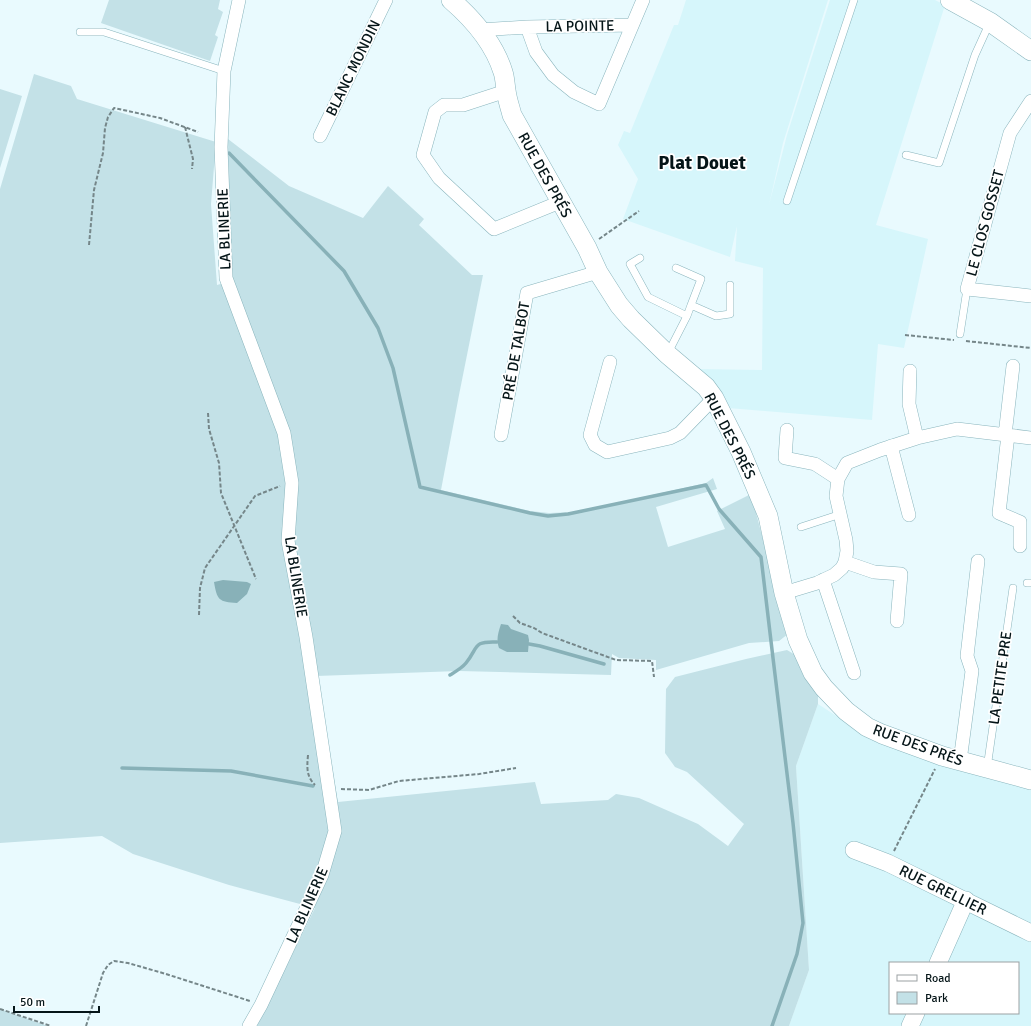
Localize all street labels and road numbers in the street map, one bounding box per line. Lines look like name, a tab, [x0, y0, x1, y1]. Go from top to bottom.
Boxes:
street label: LA POINTE	[545, 16, 615, 36]
street label: BLANC MONDIN	[322, 17, 384, 119]
street label: RUE DES PRÉS	[514, 129, 577, 221]
street label: LE CLOS GOSSET	[962, 167, 1008, 278]
street label: LA BLINERIE	[214, 188, 234, 270]
street label: PRÉ DE TALBOT	[497, 299, 534, 402]
street label: RUE DES PRÉS	[700, 389, 760, 482]
street label: LA BLINERIE	[281, 535, 311, 619]
street label: LA PETITE PRE	[985, 630, 1015, 726]
street label: RUE DES PRÉS	[870, 719, 966, 770]
street label: RUE GRELLIER	[896, 861, 990, 919]
street label: LA BLINERIE	[282, 864, 332, 946]

